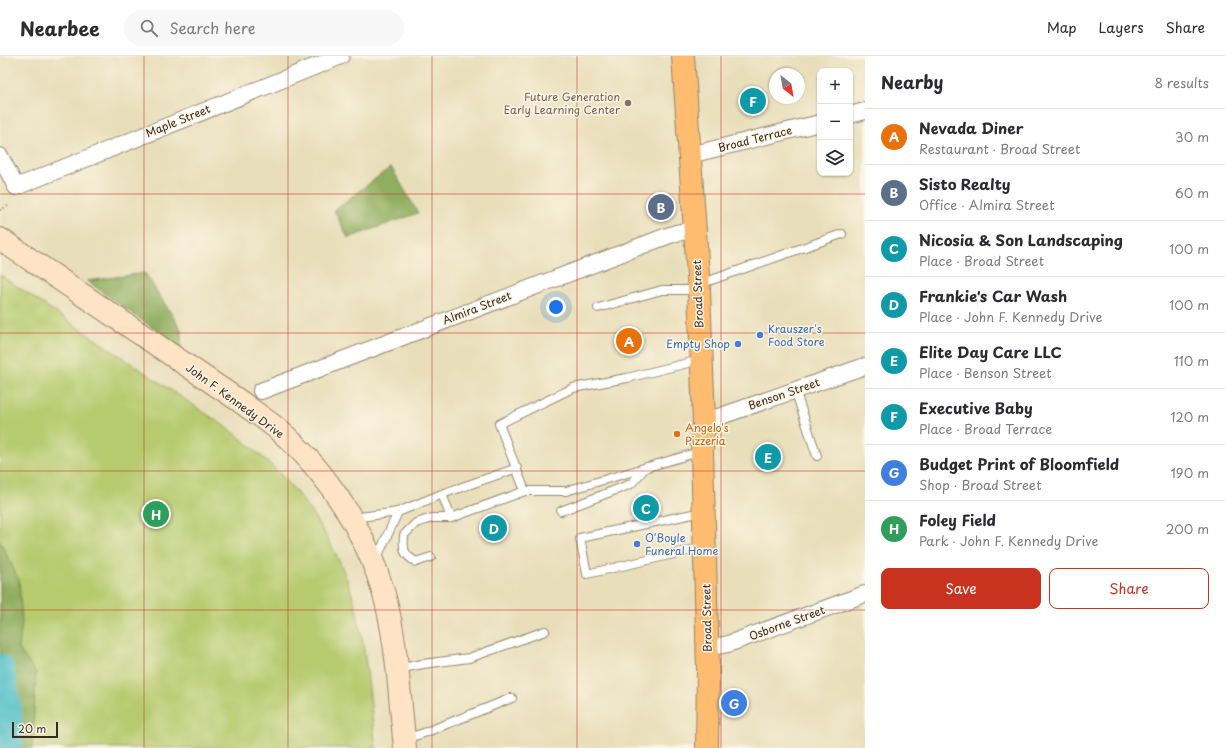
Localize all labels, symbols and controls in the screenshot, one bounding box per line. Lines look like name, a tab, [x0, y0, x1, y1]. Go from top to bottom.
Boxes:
search box	[124, 10, 404, 46]
text: Nearbee	[20, 14, 100, 42]
text: Search here	[170, 16, 255, 39]
icon: search	[138, 17, 160, 39]
text: Map	[1047, 17, 1077, 38]
text: Layers	[1099, 17, 1144, 38]
text: Share	[1166, 17, 1205, 38]
north arrow	[769, 68, 805, 104]
map controls	[817, 68, 853, 176]
button: +	[817, 68, 853, 104]
text: Nearby	[881, 69, 943, 95]
text: 8 results	[1155, 73, 1209, 92]
pin: F	[740, 86, 766, 116]
place label: Future Generation Early Learning Center	[504, 88, 621, 118]
marker: Future Generation Early Learning Center	[623, 98, 633, 108]
street label: Maple Street	[143, 100, 213, 141]
button: −	[817, 104, 853, 140]
text: Nevada Diner	[919, 116, 1024, 139]
street label: Broad Terrace	[716, 121, 794, 156]
text: A	[889, 127, 899, 146]
text: 30 m	[1175, 127, 1209, 146]
text: Restaurant · Broad Street	[919, 139, 1080, 158]
button: layers	[817, 140, 853, 176]
text: Sisto Realty	[919, 172, 1010, 195]
text: B	[890, 183, 898, 202]
text: 60 m	[1175, 183, 1209, 202]
pin: B	[648, 192, 674, 222]
text: Office · Almira Street	[919, 195, 1054, 214]
text: Nicosia & Son Landscaping	[919, 228, 1123, 251]
text: C	[889, 239, 899, 258]
text: 100 m	[1169, 239, 1209, 258]
text: Place · Broad Street	[919, 251, 1044, 270]
street label: Broad Street	[688, 259, 707, 328]
text: Frankie's Car Wash	[919, 284, 1067, 307]
street label: Almira Street	[440, 286, 514, 328]
text: D	[889, 295, 899, 314]
text: 100 m	[1169, 295, 1209, 314]
your location	[546, 297, 566, 317]
text: Place · John F. Kennedy Drive	[919, 307, 1102, 326]
place label: Krauszer's Food Store	[768, 320, 825, 350]
pin: A	[616, 326, 642, 356]
marker: Krauszer's Food Store	[755, 330, 765, 340]
place label: Empty Shop	[666, 335, 730, 352]
marker: Empty Shop	[733, 339, 743, 349]
text: Elite Day Care LLC	[919, 340, 1062, 363]
text: E	[890, 351, 898, 370]
text: 110 m	[1174, 351, 1209, 370]
street label: John F. Kennedy Drive	[183, 359, 288, 442]
text: Place · Benson Street	[919, 363, 1052, 382]
street label: Benson Street	[746, 373, 822, 414]
text: Executive Baby	[919, 396, 1033, 419]
text: F	[890, 407, 898, 426]
text: 120 m	[1170, 407, 1209, 426]
place label: Angelo's Pizzeria	[685, 419, 729, 449]
text: Place · Broad Terrace	[919, 419, 1052, 438]
marker: Angelo's Pizzeria	[672, 429, 682, 439]
pin: E	[755, 442, 781, 472]
text: Budget Print of Bloomfield	[919, 452, 1119, 475]
text: G	[889, 463, 899, 482]
text: 190 m	[1170, 463, 1209, 482]
text: Shop · Broad Street	[919, 475, 1041, 494]
pin: C	[633, 493, 659, 523]
pin: H	[143, 499, 169, 529]
text: Foley Field	[919, 508, 996, 531]
pin: D	[481, 513, 507, 543]
text: H	[889, 519, 899, 538]
text: 200 m	[1166, 519, 1209, 538]
place label: O'Boyle Funeral Home	[645, 529, 718, 559]
text: Park · John F. Kennedy Drive	[919, 531, 1098, 550]
marker: O'Boyle Funeral Home	[632, 539, 642, 549]
button: Save	[881, 568, 1041, 609]
button: Share	[1049, 568, 1209, 609]
street label: Broad Street	[697, 583, 716, 652]
street label: Osborne Street	[746, 601, 828, 644]
pin: G	[721, 688, 747, 718]
scale bar	[12, 720, 58, 739]
text: 20 m	[18, 720, 46, 737]

